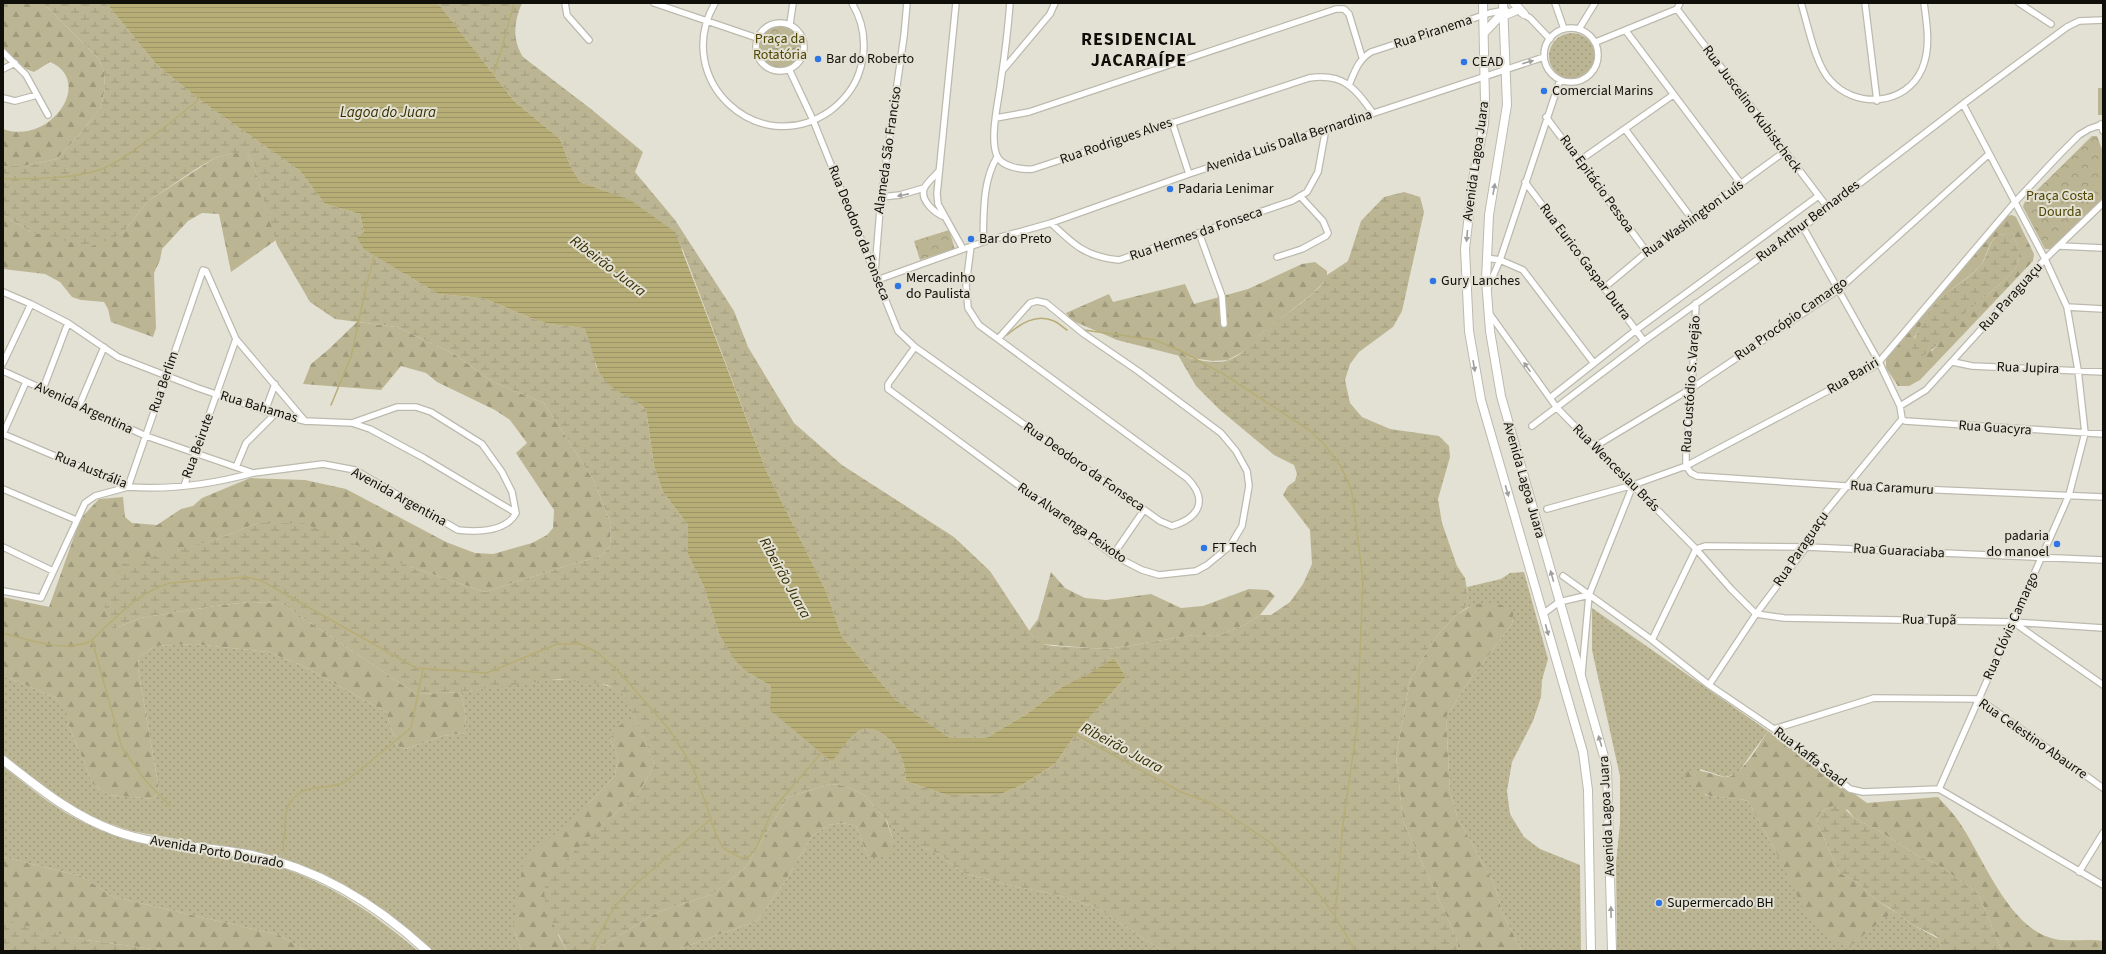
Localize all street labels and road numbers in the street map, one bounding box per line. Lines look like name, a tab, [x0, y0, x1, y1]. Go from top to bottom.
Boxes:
street label: Rua Piranema	[1391, 10, 1475, 54]
street label: Rua Juscelino Kubistcheck	[1697, 41, 1807, 177]
street label: Alameda São Franciso	[869, 85, 907, 215]
street label: Avenida Lagoa Juara	[1458, 100, 1494, 222]
street label: Avenida Luis Dalla Bernardina	[1203, 105, 1375, 177]
street label: Rua Rodrigues Alves	[1057, 112, 1175, 170]
street label: Rua Epitácio Pessoa	[1555, 131, 1639, 237]
street label: Rua Deodoro da Fonseca	[823, 162, 895, 304]
street label: Rua Washington Luís	[1638, 175, 1748, 263]
street label: Rua Arthur Bernardes	[1752, 175, 1864, 267]
street label: Rua Eurico Gaspar Dutra	[1534, 199, 1636, 325]
street label: Rua Hermes da Fonseca	[1127, 202, 1265, 266]
street label: Rua Paraguaçu	[1974, 258, 2048, 336]
street label: Rua Procópio Camargo	[1730, 272, 1852, 366]
street label: Rua Custódio S. Varejão	[1676, 315, 1706, 453]
street label: Rua Berlim	[144, 348, 184, 416]
street label: Rua Bariri	[1823, 353, 1883, 399]
street label: Rua Jupira	[1996, 357, 2060, 379]
street label: Avenida Argentina	[32, 376, 136, 440]
street label: Rua Bahamas	[218, 386, 300, 428]
street label: Rua Beirute	[177, 411, 219, 481]
street label: Rua Guacyra	[1958, 415, 2032, 441]
street label: Rua Deodoro da Fonseca	[1019, 417, 1149, 517]
street label: Avenida Lagoa Juara	[1498, 419, 1550, 541]
street label: Rua Wenceslau Brás	[1568, 420, 1664, 516]
street label: Rua Austrália	[52, 446, 130, 494]
street label: Avenida Argentina	[348, 462, 450, 532]
street label: Rua Caramuru	[1850, 476, 1934, 500]
street label: Rua Alvarenga Peixoto	[1013, 478, 1131, 568]
street label: Rua Paraguaçu	[1768, 507, 1834, 591]
street label: Rua Guaraciaba	[1853, 539, 1945, 563]
street label: Rua Clóvis Camargo	[1978, 569, 2044, 683]
street label: Rua Tupã	[1902, 610, 1956, 630]
street label: Rua Celestino Abaurre	[1974, 694, 2092, 784]
street label: Rua Kaffa Saad	[1769, 722, 1851, 792]
street label: Avenida Lagoa Juara	[1594, 755, 1620, 877]
street label: Avenida Porto Dourado	[149, 830, 285, 874]

